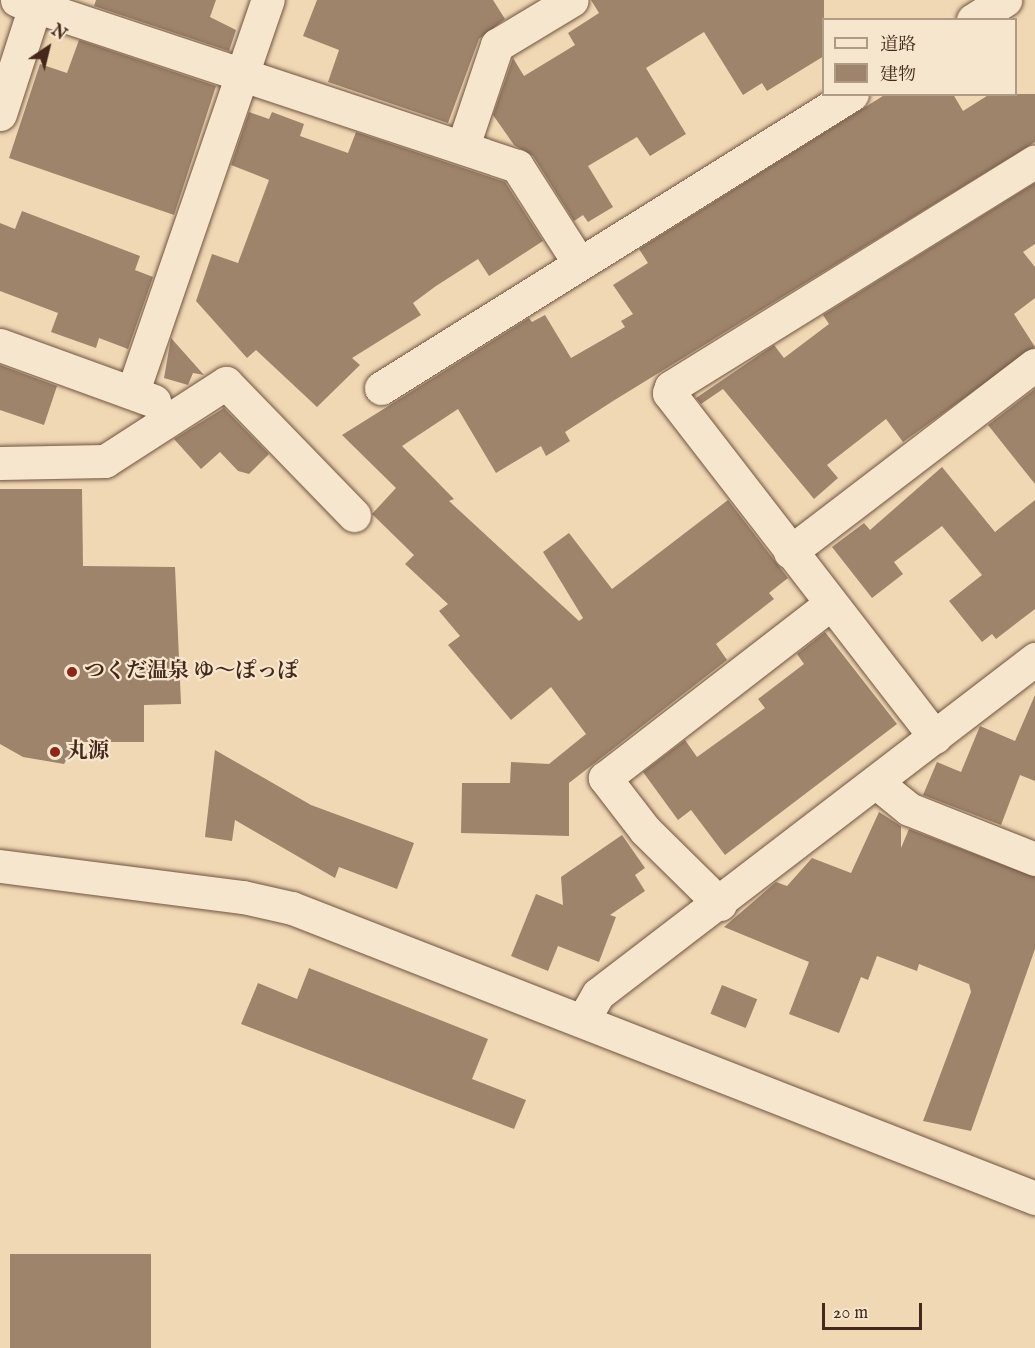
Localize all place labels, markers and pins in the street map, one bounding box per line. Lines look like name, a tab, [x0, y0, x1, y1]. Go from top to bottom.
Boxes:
place label: つくだ温泉 ゆ～ぽっぽ	[84, 659, 299, 685]
marker: つくだ温泉 ゆ～ぽっぽ	[65, 665, 79, 679]
place label: 丸源	[67, 739, 109, 765]
marker: 丸源	[48, 745, 62, 759]

